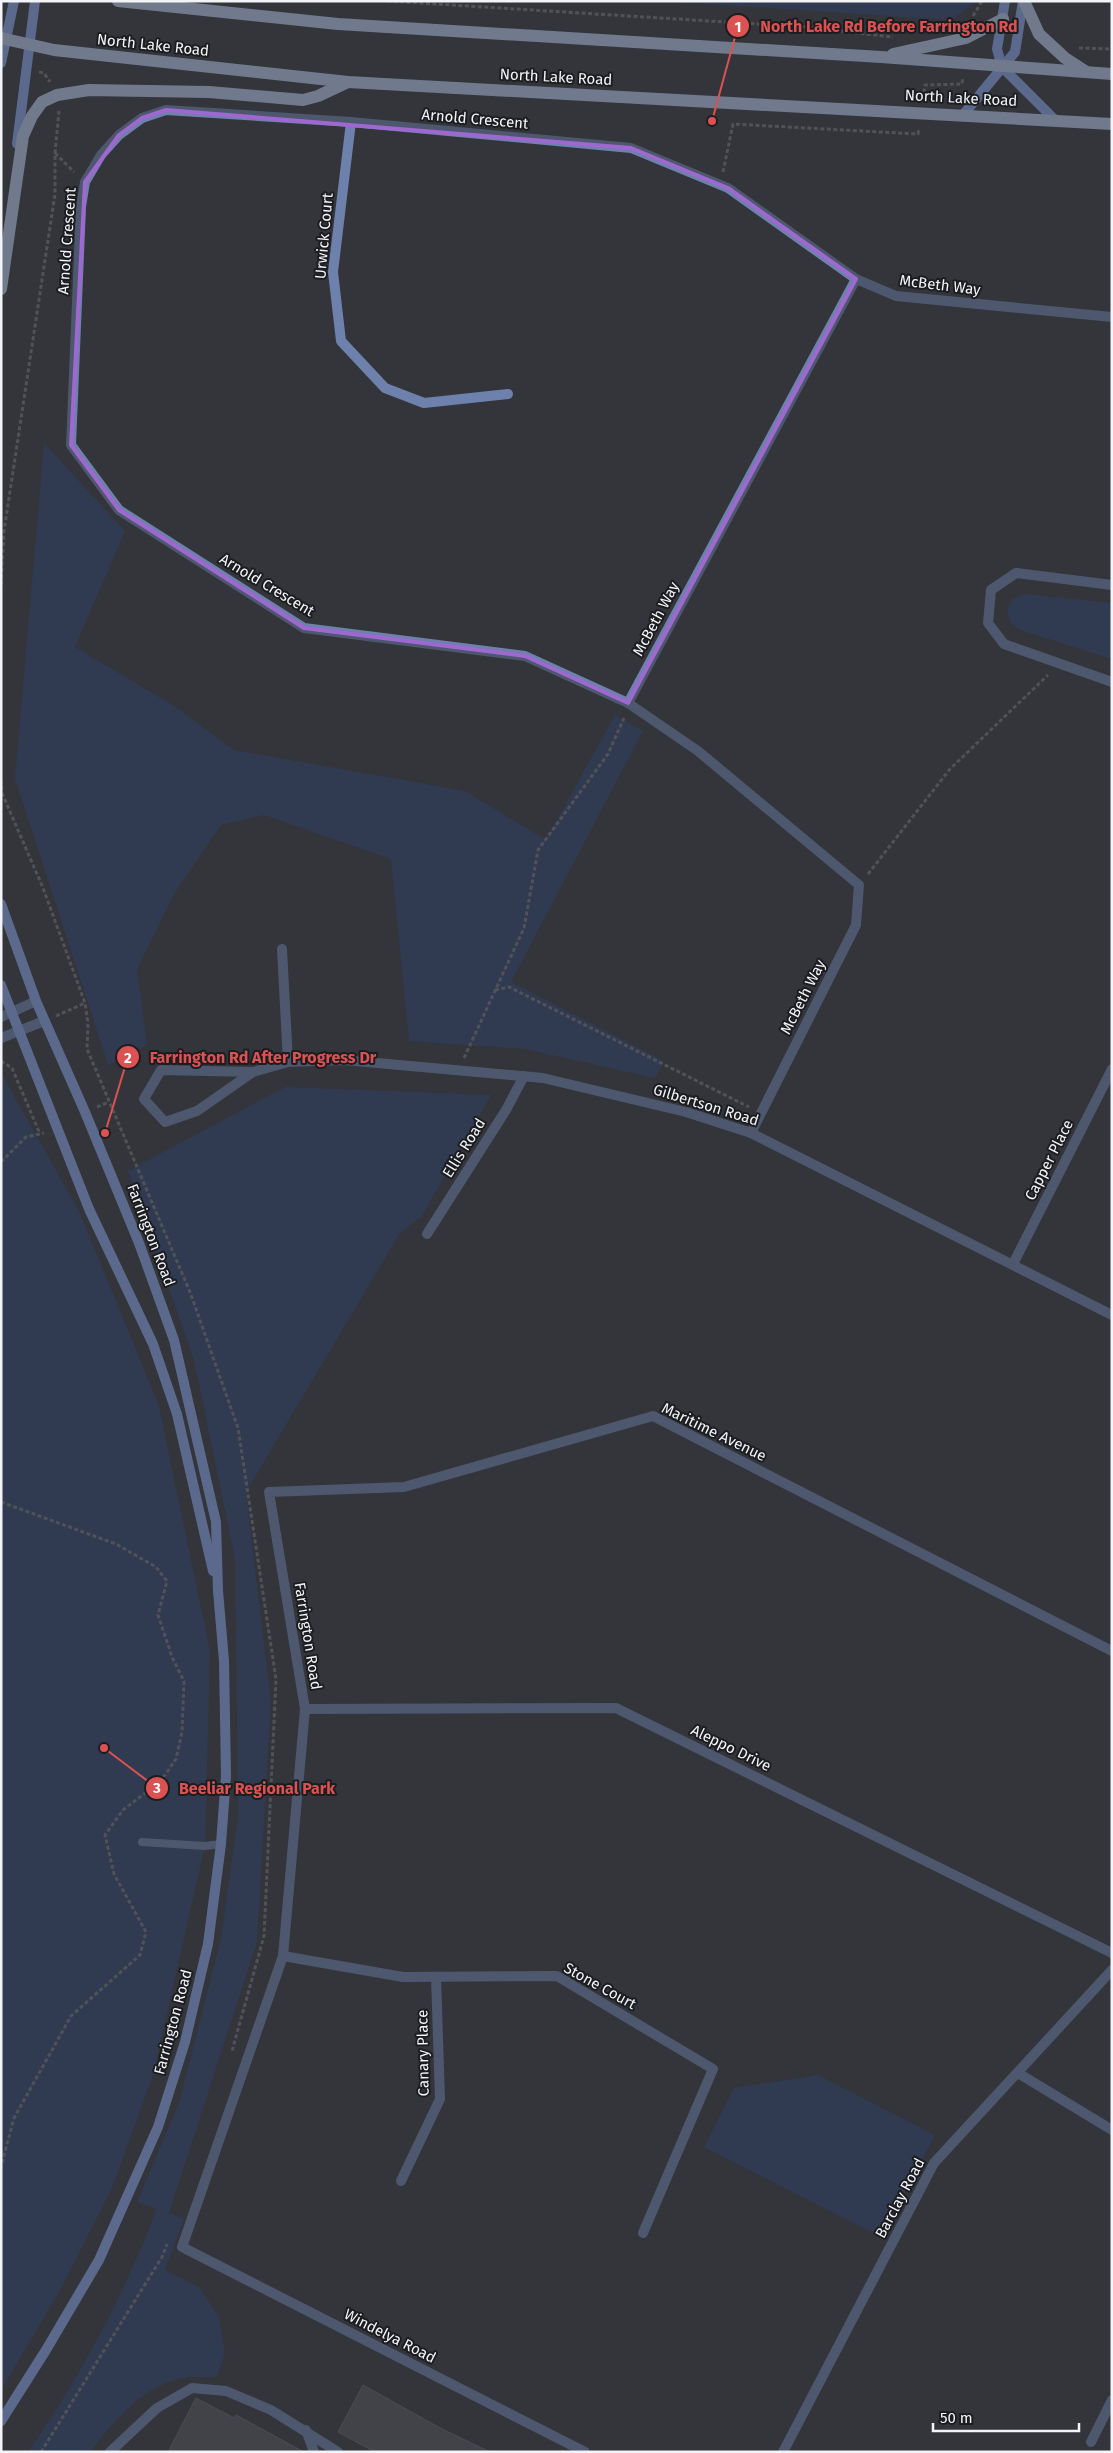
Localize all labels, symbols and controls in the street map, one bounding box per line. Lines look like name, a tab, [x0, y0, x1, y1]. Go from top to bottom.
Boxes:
callout: North Lake Rd Before Farrington Rd	[725, 11, 1028, 42]
text: North Lake Rd Before Farrington Rd	[760, 17, 1018, 36]
text: 1	[735, 18, 741, 36]
street label: North Lake Road	[96, 30, 210, 60]
street label: North Lake Road	[499, 65, 613, 89]
street label: North Lake Road	[904, 86, 1018, 110]
street label: Arnold Crescent	[421, 105, 530, 133]
street label: Arnold Crescent	[54, 186, 80, 295]
street label: Urwick Court	[311, 192, 337, 280]
street label: McBeth Way	[898, 271, 982, 299]
street label: Arnold Crescent	[216, 550, 318, 621]
street label: McBeth Way	[629, 578, 683, 659]
street label: McBeth Way	[776, 956, 830, 1037]
callout: Farrington Rd After Progress Dr	[115, 1042, 387, 1073]
text: Farrington Rd After Progress Dr	[150, 1048, 377, 1067]
text: 2	[124, 1049, 132, 1067]
street label: Gilbertson Road	[651, 1080, 761, 1130]
street label: Ellis Road	[439, 1115, 489, 1181]
street label: Capper Place	[1021, 1117, 1077, 1203]
street label: Farrington Road	[123, 1181, 179, 1289]
street label: Maritime Avenue	[659, 1399, 769, 1465]
street label: Farrington Road	[291, 1581, 325, 1691]
street label: Aleppo Drive	[688, 1721, 774, 1775]
callout: Beeliar Regional Park	[144, 1773, 345, 1804]
text: 3	[152, 1779, 161, 1797]
text: Beeliar Regional Park	[179, 1779, 335, 1798]
street label: Stone Court	[561, 1959, 640, 2014]
street label: Farrington Road	[150, 1967, 196, 2077]
street label: Canary Place	[413, 2010, 433, 2096]
street label: Barclay Road	[871, 2155, 929, 2241]
street label: Windelya Road	[341, 2305, 439, 2367]
scale bar	[933, 2400, 1079, 2432]
text: 50 m	[940, 2409, 973, 2427]

